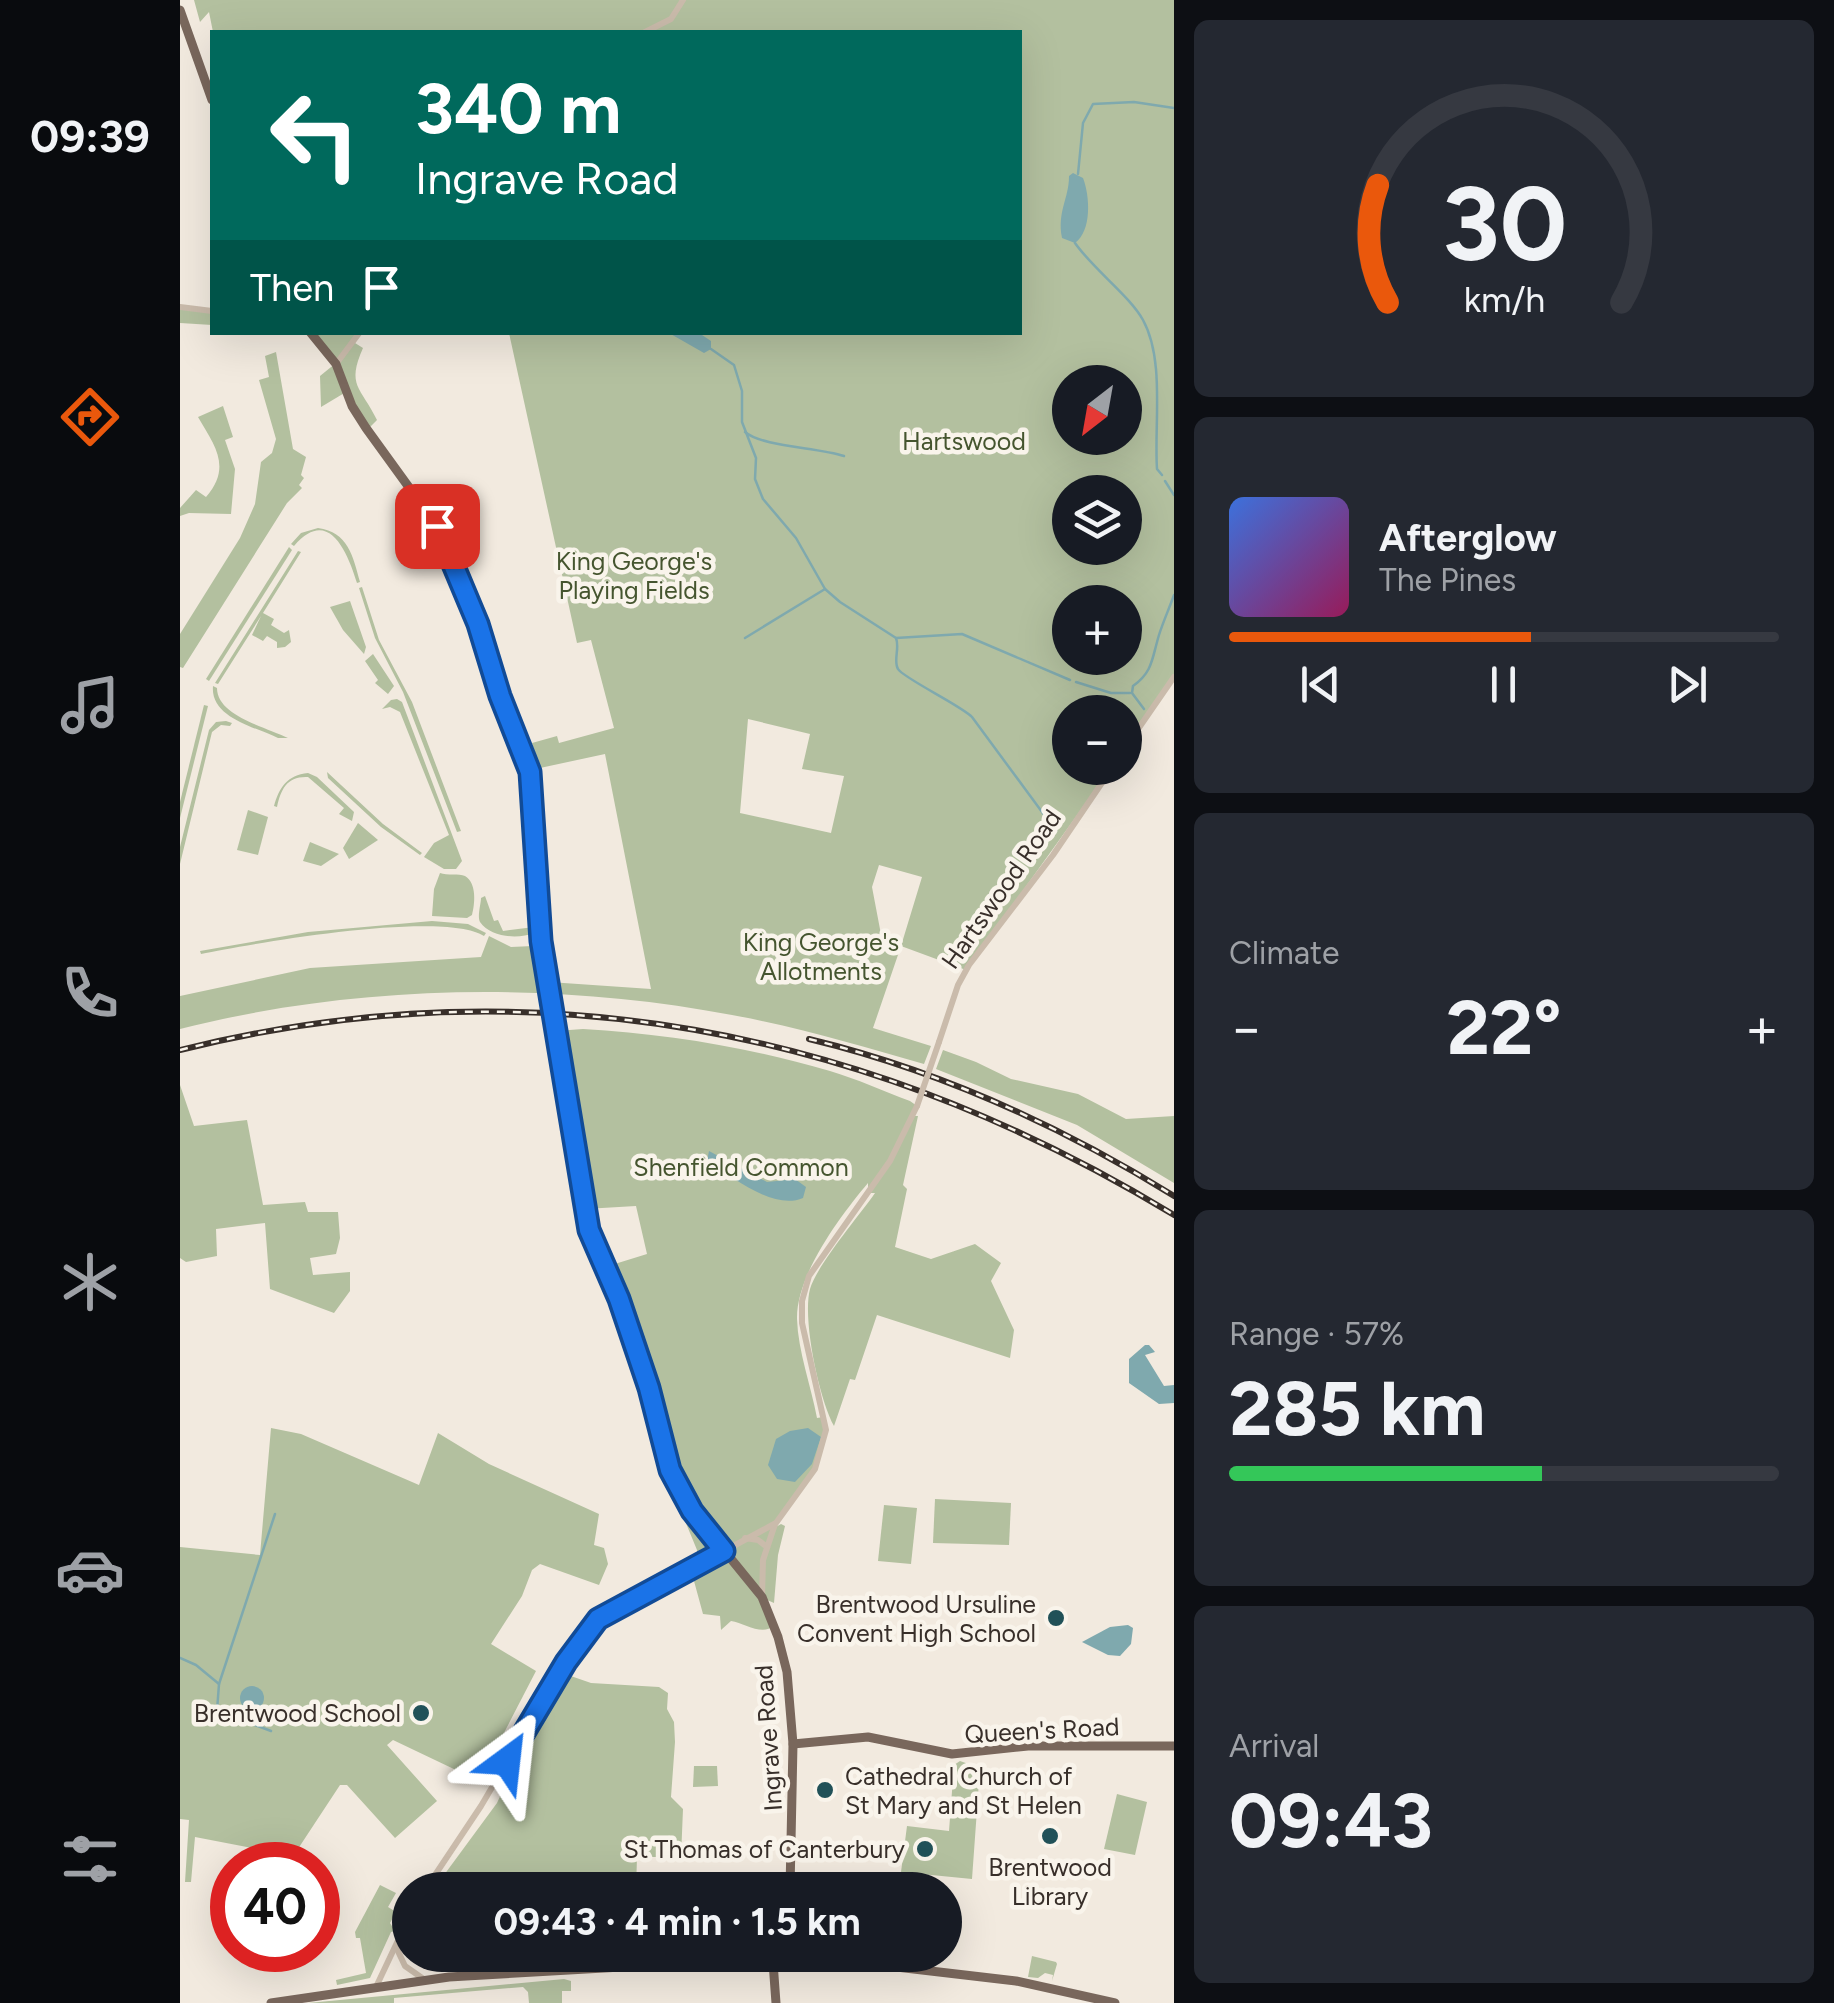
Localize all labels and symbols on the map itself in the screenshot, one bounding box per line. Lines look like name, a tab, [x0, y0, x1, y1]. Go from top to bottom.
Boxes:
north arrow	[1052, 365, 1142, 455]
park label: Hartswood	[902, 426, 1026, 456]
pin	[395, 484, 480, 569]
park label: King George's Playing Fields	[556, 546, 712, 605]
street label: Hartswood Road	[935, 803, 1067, 975]
park label: King George's Allotments	[743, 927, 899, 986]
park label: Shenfield Common	[633, 1152, 849, 1182]
place label: Brentwood Ursuline Convent High School	[797, 1589, 1036, 1648]
marker: Brentwood Ursuline Convent High School	[1045, 1607, 1067, 1629]
street label: Ingrave Road	[748, 1664, 788, 1812]
place label: Brentwood School	[194, 1698, 401, 1728]
marker: Brentwood School	[410, 1702, 432, 1724]
position arrow	[455, 1709, 559, 1813]
street label: Queen's Road	[964, 1711, 1120, 1749]
place label: Cathedral Church of St Mary and St Helen	[845, 1761, 1082, 1820]
marker: Cathedral Church of St Mary and St Helen	[814, 1779, 836, 1801]
marker: Brentwood Library	[1039, 1825, 1061, 1847]
place label: St Thomas of Canterbury	[624, 1834, 905, 1864]
marker: St Thomas of Canterbury	[914, 1838, 936, 1860]
speed limit sign: 40	[210, 1842, 340, 1972]
place label: Brentwood Library	[988, 1852, 1112, 1911]

